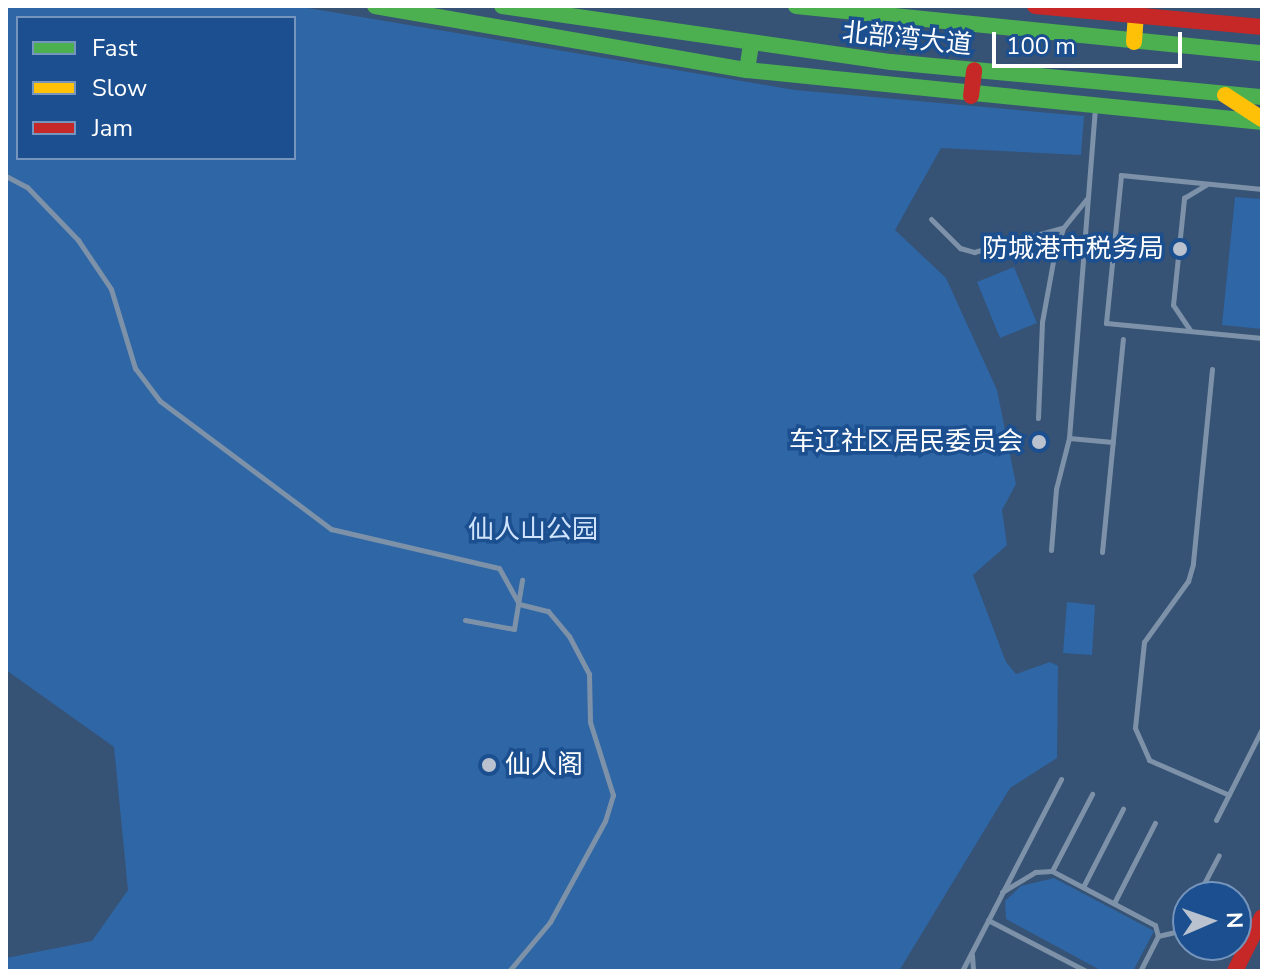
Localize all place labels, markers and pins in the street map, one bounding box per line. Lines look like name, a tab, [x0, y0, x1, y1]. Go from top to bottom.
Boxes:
place label: 防城港市税务局	[982, 233, 1164, 265]
marker: 防城港市税务局	[1171, 240, 1189, 258]
place label: 车辽社区居民委员会	[789, 426, 1023, 458]
marker: 车辽社区居民委员会	[1030, 433, 1048, 451]
place label: 仙人阁	[505, 749, 583, 781]
marker: 仙人阁	[480, 756, 498, 774]

